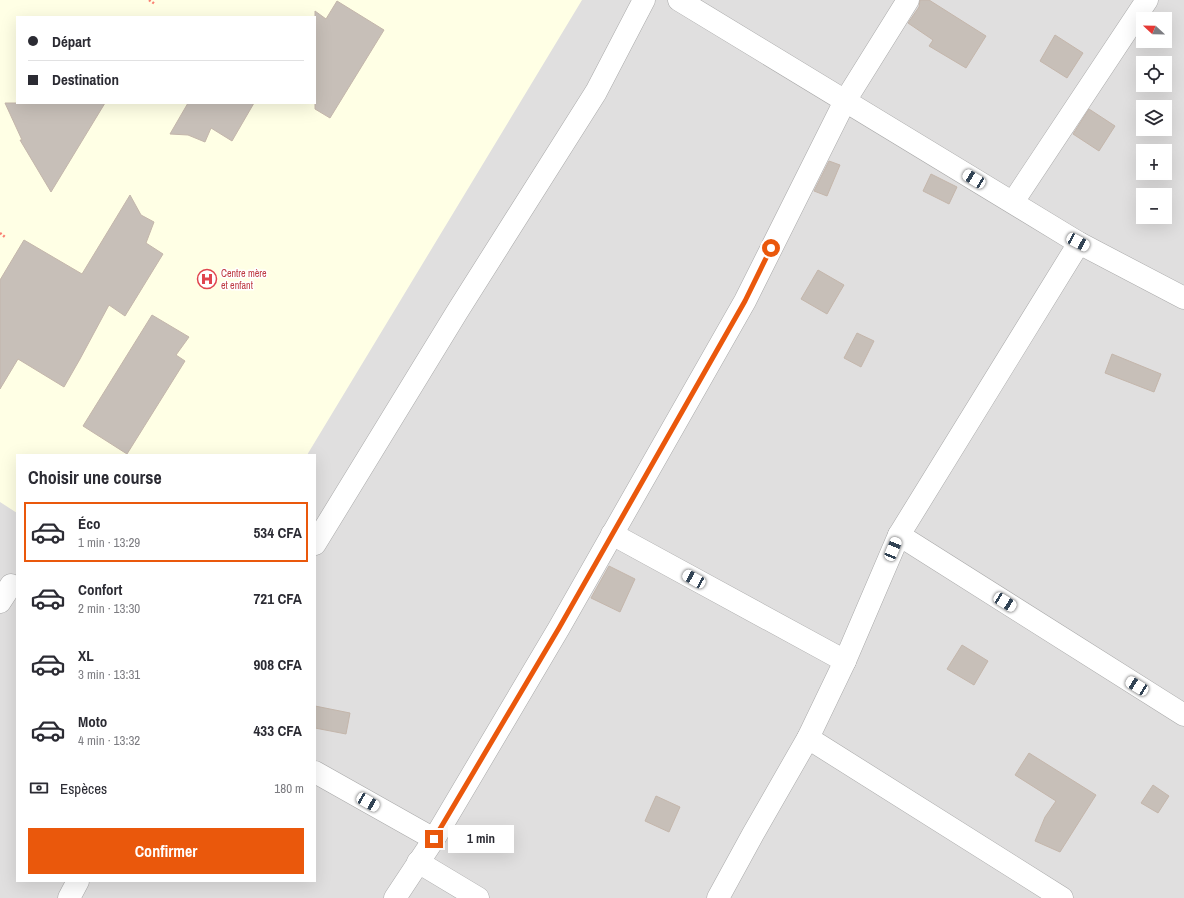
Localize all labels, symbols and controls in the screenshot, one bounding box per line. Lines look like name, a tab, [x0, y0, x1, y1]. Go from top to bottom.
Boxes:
north arrow	[1136, 12, 1172, 48]
map controls	[1136, 12, 1172, 224]
text: Départ	[52, 31, 91, 52]
button: locate	[1136, 56, 1172, 92]
text: Destination	[52, 69, 119, 90]
button: layers	[1136, 100, 1172, 136]
button: +	[1136, 144, 1172, 180]
car	[961, 168, 987, 190]
button: −	[1136, 188, 1172, 224]
car	[1065, 231, 1091, 253]
route start	[762, 239, 780, 257]
place label: Centre mère et enfant	[221, 267, 267, 292]
hospital icon: Centre mère et enfant	[196, 268, 218, 290]
text: Choisir une course	[28, 465, 162, 490]
text: Éco	[78, 513, 101, 534]
icon: car	[30, 514, 66, 550]
text: 534 CFA	[253, 522, 302, 543]
text: 1 min · 13:29	[78, 534, 140, 551]
car	[883, 536, 903, 562]
car	[681, 568, 707, 590]
text: Confort	[78, 579, 122, 600]
icon: car	[30, 580, 66, 616]
text: 721 CFA	[253, 588, 302, 609]
car	[992, 591, 1018, 613]
text: 2 min · 13:30	[78, 600, 140, 617]
text: XL	[78, 645, 94, 666]
icon: car	[30, 646, 66, 682]
text: 908 CFA	[253, 654, 302, 675]
text: 3 min · 13:31	[78, 666, 140, 683]
car	[1124, 675, 1150, 697]
text: Moto	[78, 711, 107, 732]
icon: car	[30, 712, 66, 748]
text: 433 CFA	[253, 720, 302, 741]
text: 4 min · 13:32	[78, 732, 140, 749]
icon: cash	[28, 777, 50, 799]
text: Espèces	[60, 778, 107, 799]
text: 180 m	[274, 780, 304, 797]
car	[355, 791, 381, 813]
callout: 1 min	[448, 825, 514, 853]
button: Confirmer	[28, 828, 304, 874]
route end	[425, 830, 443, 848]
text: 1 min	[467, 830, 495, 847]

